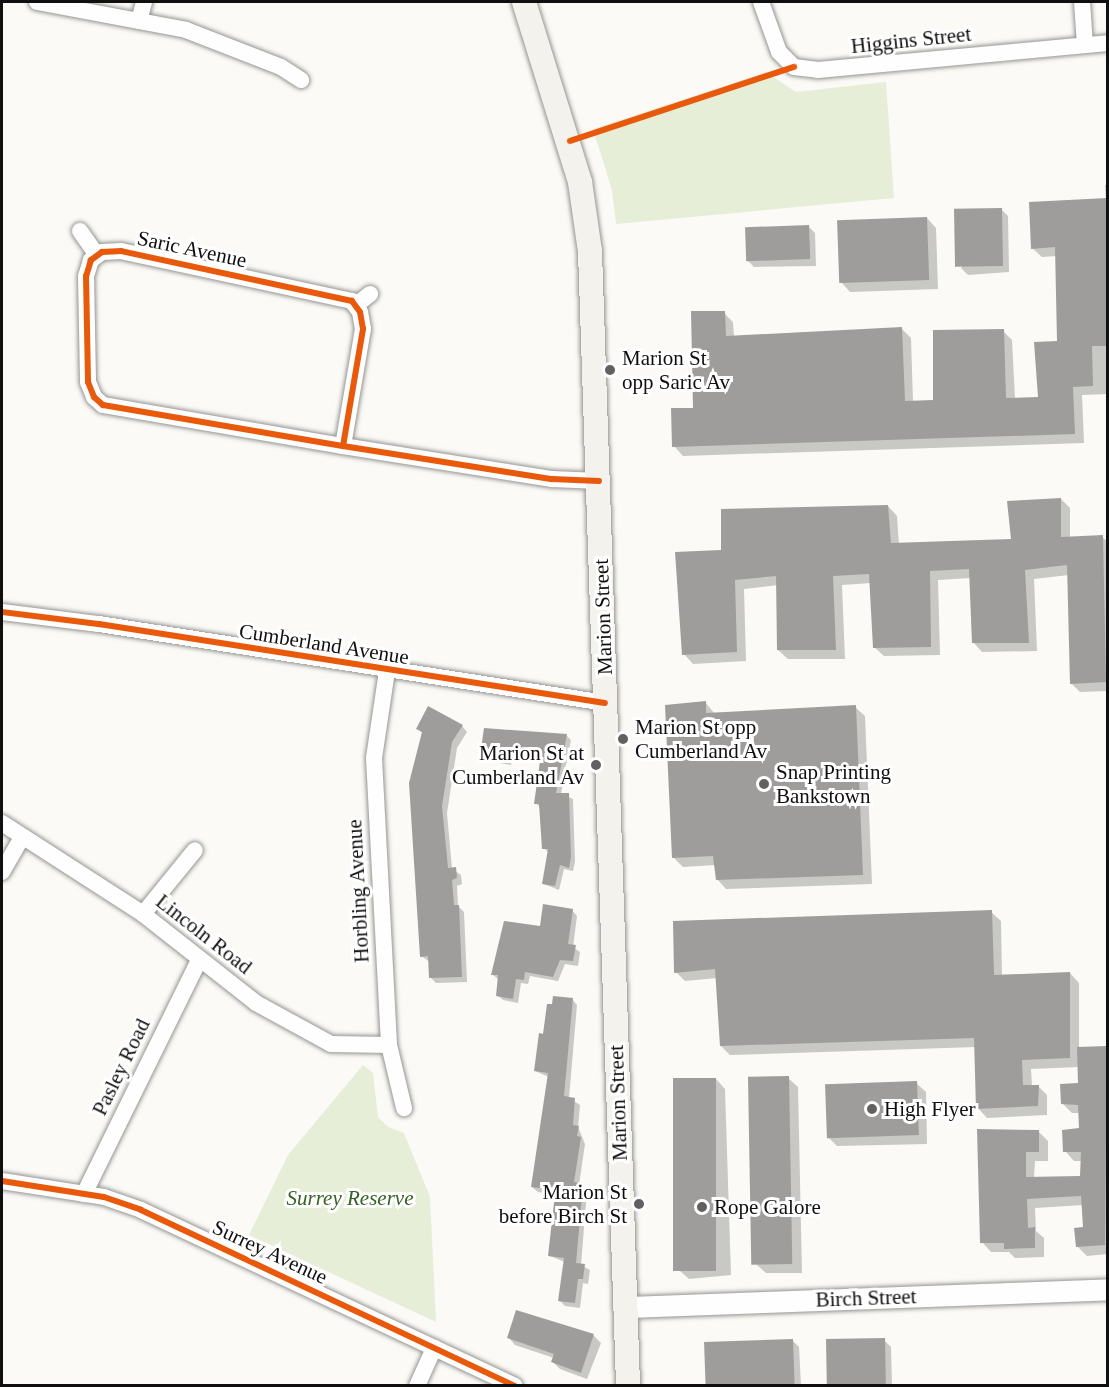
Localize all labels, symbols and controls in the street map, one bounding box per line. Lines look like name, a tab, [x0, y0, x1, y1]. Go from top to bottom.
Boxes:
street label: Higgins Street	[850, 21, 972, 59]
street label: Saric Avenue	[135, 225, 249, 273]
place label: Marion St opp Saric Av	[622, 345, 731, 395]
marker: Marion St opp Saric Av	[603, 363, 617, 377]
street label: Marion Street	[588, 559, 618, 675]
street label: Cumberland Avenue	[237, 618, 411, 670]
place label: Marion St opp Cumberland Av	[635, 714, 768, 764]
marker: Marion St opp Cumberland Av	[616, 732, 630, 746]
place label: Marion St at Cumberland Av	[451, 740, 584, 790]
marker: Marion St at Cumberland Av	[589, 758, 603, 772]
place label: Snap Printing Bankstown	[776, 759, 891, 809]
marker: Snap Printing Bankstown	[757, 777, 771, 791]
street label: Horbling Avenue	[342, 818, 374, 964]
street label: Lincoln Road	[151, 889, 257, 979]
street label: Pasley Road	[87, 1015, 155, 1119]
street label: Marion Street	[603, 1045, 633, 1161]
place label: High Flyer	[884, 1096, 976, 1122]
marker: High Flyer	[865, 1102, 879, 1116]
place label: Marion St before Birch St	[499, 1179, 627, 1229]
park label: Surrey Reserve	[287, 1185, 413, 1211]
place label: Rope Galore	[714, 1194, 821, 1220]
marker: Marion St before Birch St	[632, 1197, 646, 1211]
marker: Rope Galore	[695, 1200, 709, 1214]
street label: Surrey Avenue	[208, 1214, 332, 1290]
street label: Birch Street	[815, 1284, 917, 1312]

